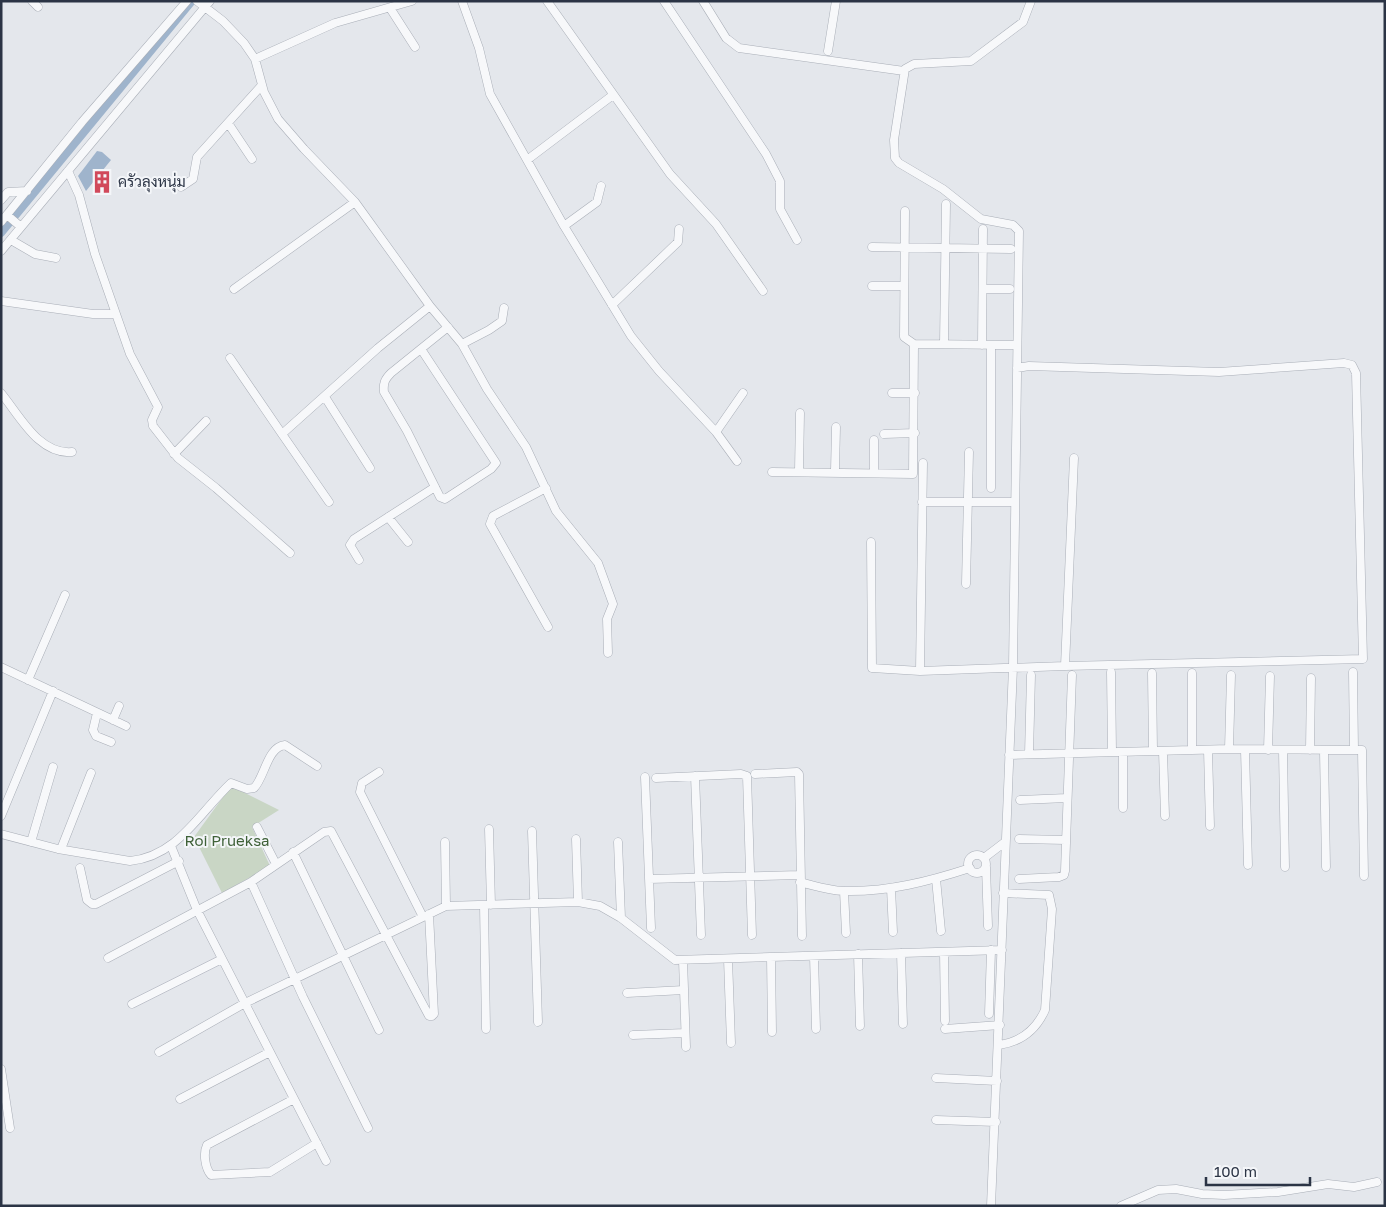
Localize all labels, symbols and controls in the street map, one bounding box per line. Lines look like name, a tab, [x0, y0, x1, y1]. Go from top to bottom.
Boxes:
building icon: ครัวลุงหนุ่ม	[89, 169, 115, 195]
place label: ครัวลุงหนุ่ม	[118, 172, 186, 193]
park label: Roi Prueksa	[184, 831, 270, 849]
scale bar	[1206, 1154, 1310, 1186]
text: 100 m	[1214, 1162, 1257, 1180]

